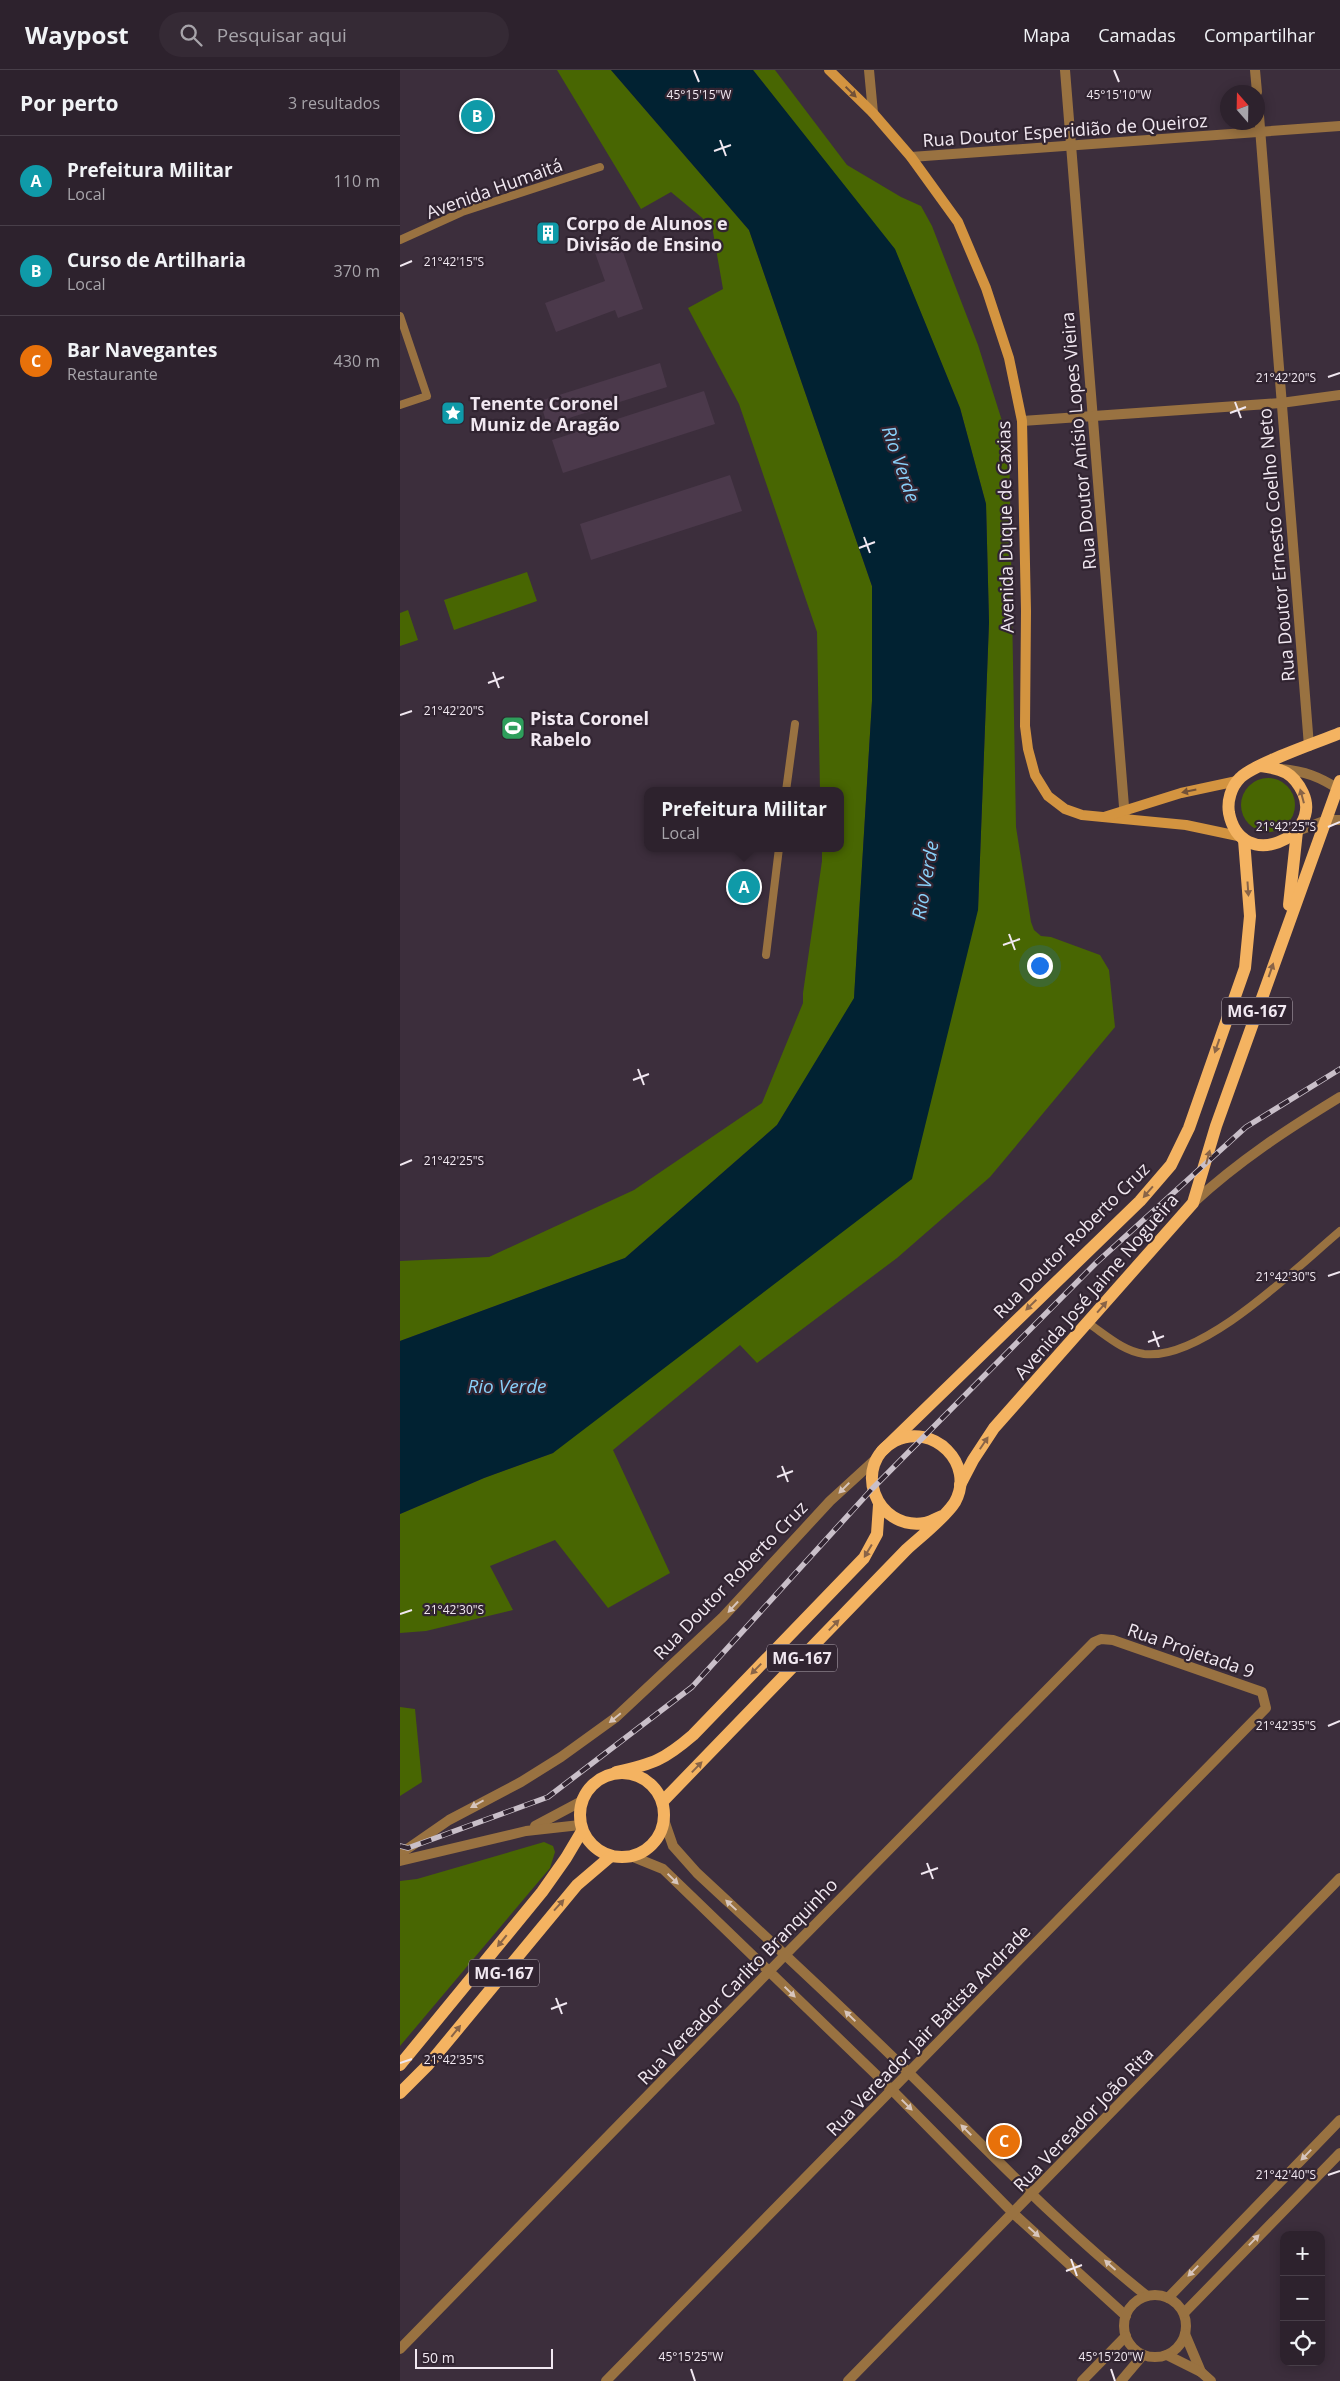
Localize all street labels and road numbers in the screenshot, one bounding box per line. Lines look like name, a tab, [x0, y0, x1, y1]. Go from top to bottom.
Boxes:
street label: Rua Doutor Esperidião de Queiroz	[922, 108, 1208, 152]
street label: Avenida Humaitá	[422, 152, 566, 224]
street label: Rua Doutor Anísio Lopes Vieira	[1055, 311, 1101, 571]
street label: Rua Doutor Ernesto Coelho Neto	[1252, 407, 1300, 683]
street label: Avenida Duque de Caxias	[991, 421, 1019, 633]
road number: MG-167	[1222, 998, 1292, 1024]
street label: Rua Doutor Roberto Cruz	[988, 1157, 1154, 1323]
street label: Avenida José Jaime Nogueira	[1009, 1188, 1183, 1384]
street label: Rua Doutor Roberto Cruz	[648, 1496, 812, 1664]
street label: Rua Projetada 9	[1124, 1617, 1258, 1683]
road number: MG-167	[767, 1645, 837, 1672]
street label: Rua Vereador Carlito Branquinho	[632, 1873, 842, 2089]
street label: Rua Vereador Jair Batista Andrade	[821, 1919, 1035, 2141]
road number: MG-167	[469, 1960, 539, 1986]
street label: Rua Vereador João Rita	[1008, 2042, 1158, 2196]

